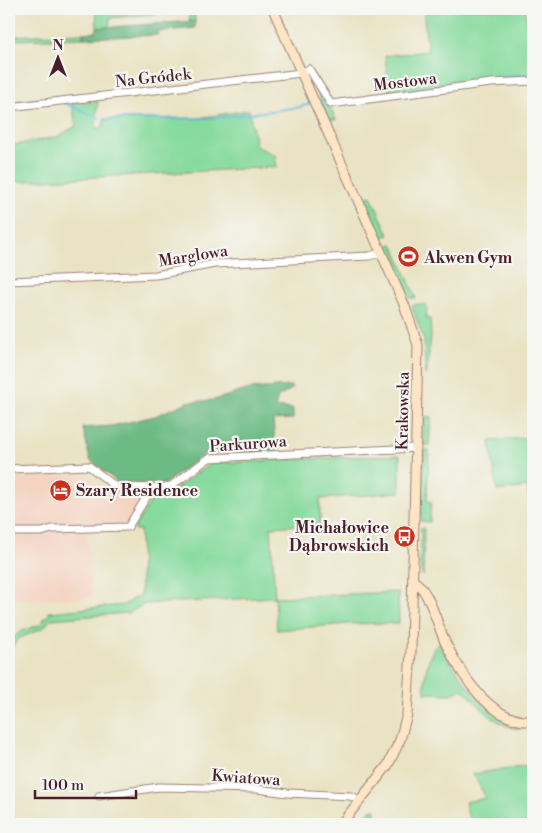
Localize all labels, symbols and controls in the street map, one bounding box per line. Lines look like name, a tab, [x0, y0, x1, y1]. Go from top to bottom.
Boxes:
north arrow	[32, 32, 82, 82]
text: N	[52, 37, 64, 55]
street label: Na Gródek	[114, 64, 194, 92]
street label: Mostowa	[372, 68, 439, 96]
street label: Marglowa	[157, 240, 230, 271]
sports icon: Akwen Gym	[396, 245, 420, 269]
place label: Akwen Gym	[423, 248, 513, 268]
street label: Krakowska	[392, 371, 414, 451]
street label: Parkurowa	[209, 431, 288, 457]
hotel icon: Szary Residence	[48, 478, 72, 502]
place label: Szary Residence	[76, 481, 199, 501]
place label: Michałowice Dąbrowskich	[289, 518, 389, 556]
bus stop icon: Michałowice Dąbrowskich	[393, 524, 417, 548]
street label: Kwiatowa	[211, 766, 282, 790]
scale bar	[35, 768, 136, 800]
text: 100 m	[42, 776, 84, 795]

